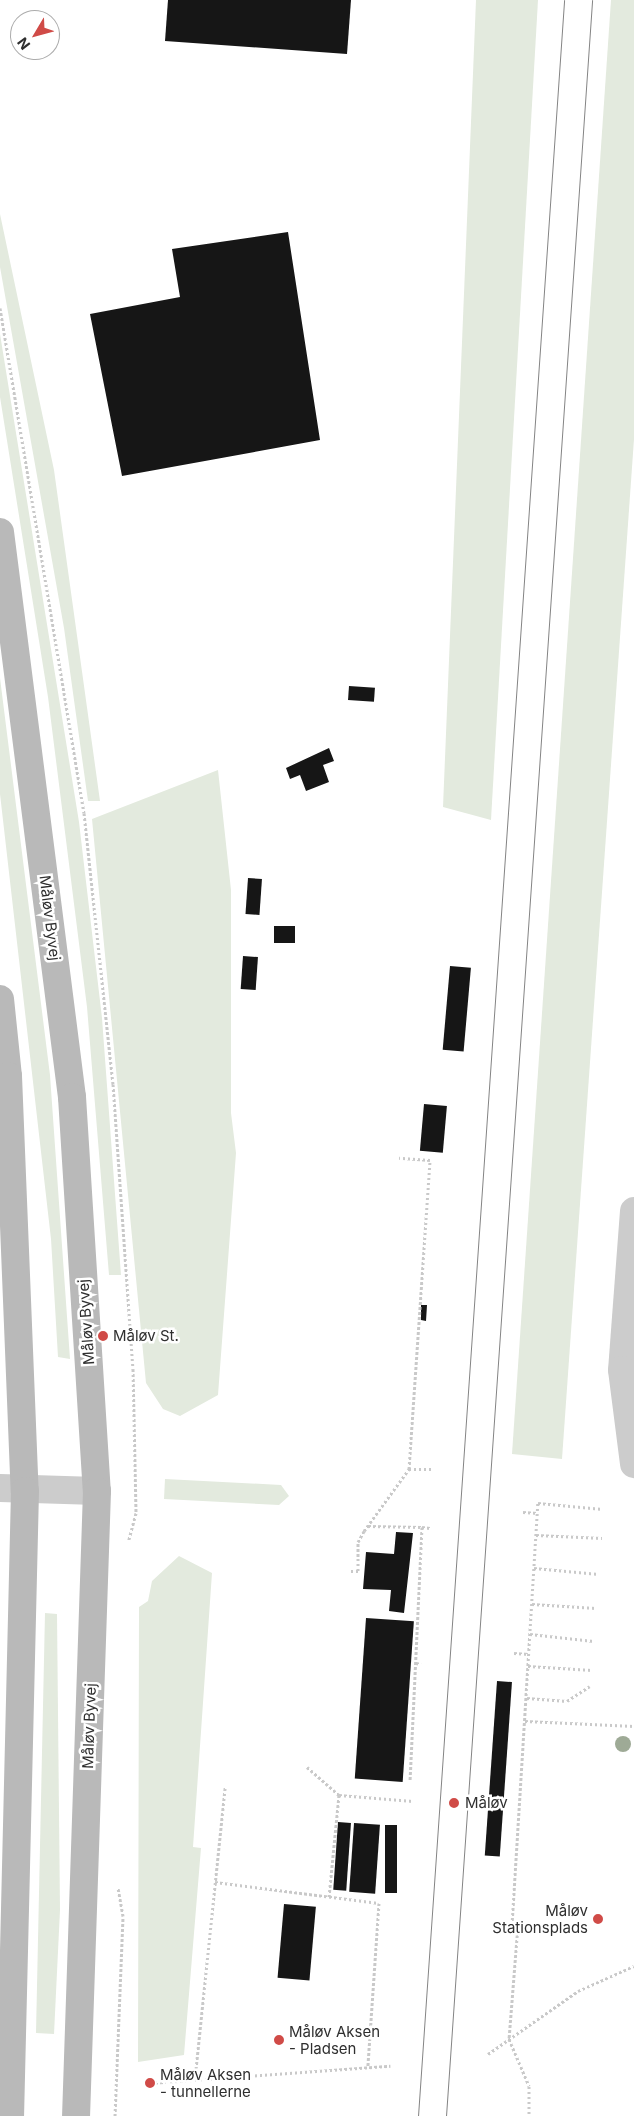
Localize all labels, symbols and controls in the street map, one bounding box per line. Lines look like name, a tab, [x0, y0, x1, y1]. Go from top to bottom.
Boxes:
north arrow	[10, 10, 60, 60]
text: N	[13, 34, 33, 53]
street label: Måløv Byvej	[36, 874, 64, 962]
street label: Måløv Byvej	[74, 1279, 98, 1365]
place label: Måløv St.	[113, 1327, 179, 1345]
marker: Måløv St.	[97, 1330, 109, 1342]
street label: Måløv Byvej	[79, 1683, 99, 1769]
place label: Måløv	[465, 1794, 508, 1812]
marker: Måløv	[447, 1796, 461, 1810]
place label: Måløv Stationsplads	[492, 1901, 588, 1936]
marker: Måløv Stationsplads	[592, 1913, 604, 1925]
place label: Måløv Aksen - Pladsen	[289, 2022, 380, 2057]
marker: Måløv Aksen - Pladsen	[273, 2034, 285, 2046]
place label: Måløv Aksen - tunnellerne	[160, 2065, 251, 2100]
marker: Måløv Aksen - tunnellerne	[144, 2077, 156, 2089]

